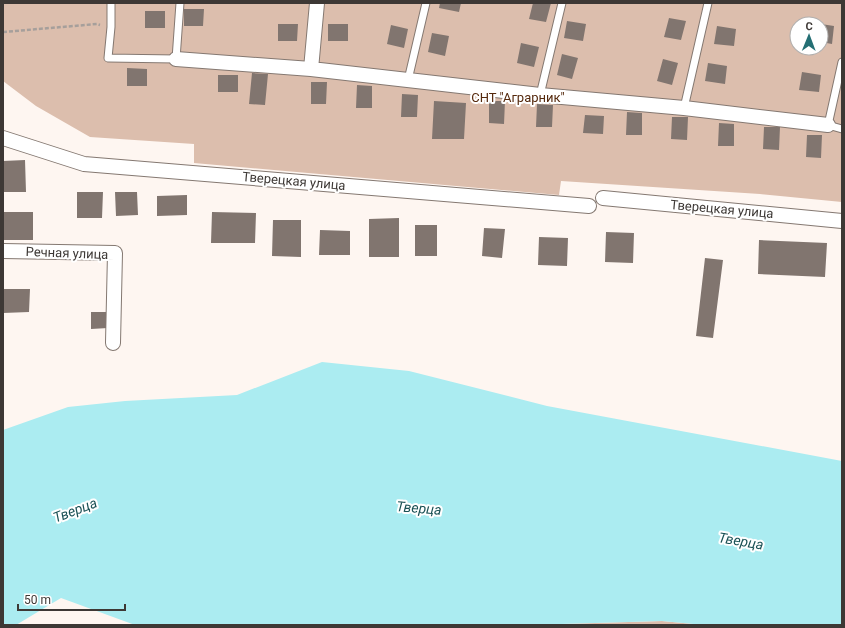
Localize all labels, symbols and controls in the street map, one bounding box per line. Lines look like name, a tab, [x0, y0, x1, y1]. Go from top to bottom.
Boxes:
north arrow	[789, 16, 829, 56]
text: С	[805, 20, 813, 33]
park label: СНТ "Аграрник"	[471, 90, 565, 105]
street label: Тверецкая улица	[242, 169, 346, 193]
street label: Тверецкая улица	[670, 197, 774, 221]
street label: Речная улица	[25, 244, 109, 262]
water label: Тверца	[51, 494, 99, 526]
water label: Тверца	[396, 498, 442, 518]
water label: Тверца	[717, 529, 765, 553]
scale bar	[18, 586, 125, 612]
text: 50 m	[24, 593, 51, 607]

